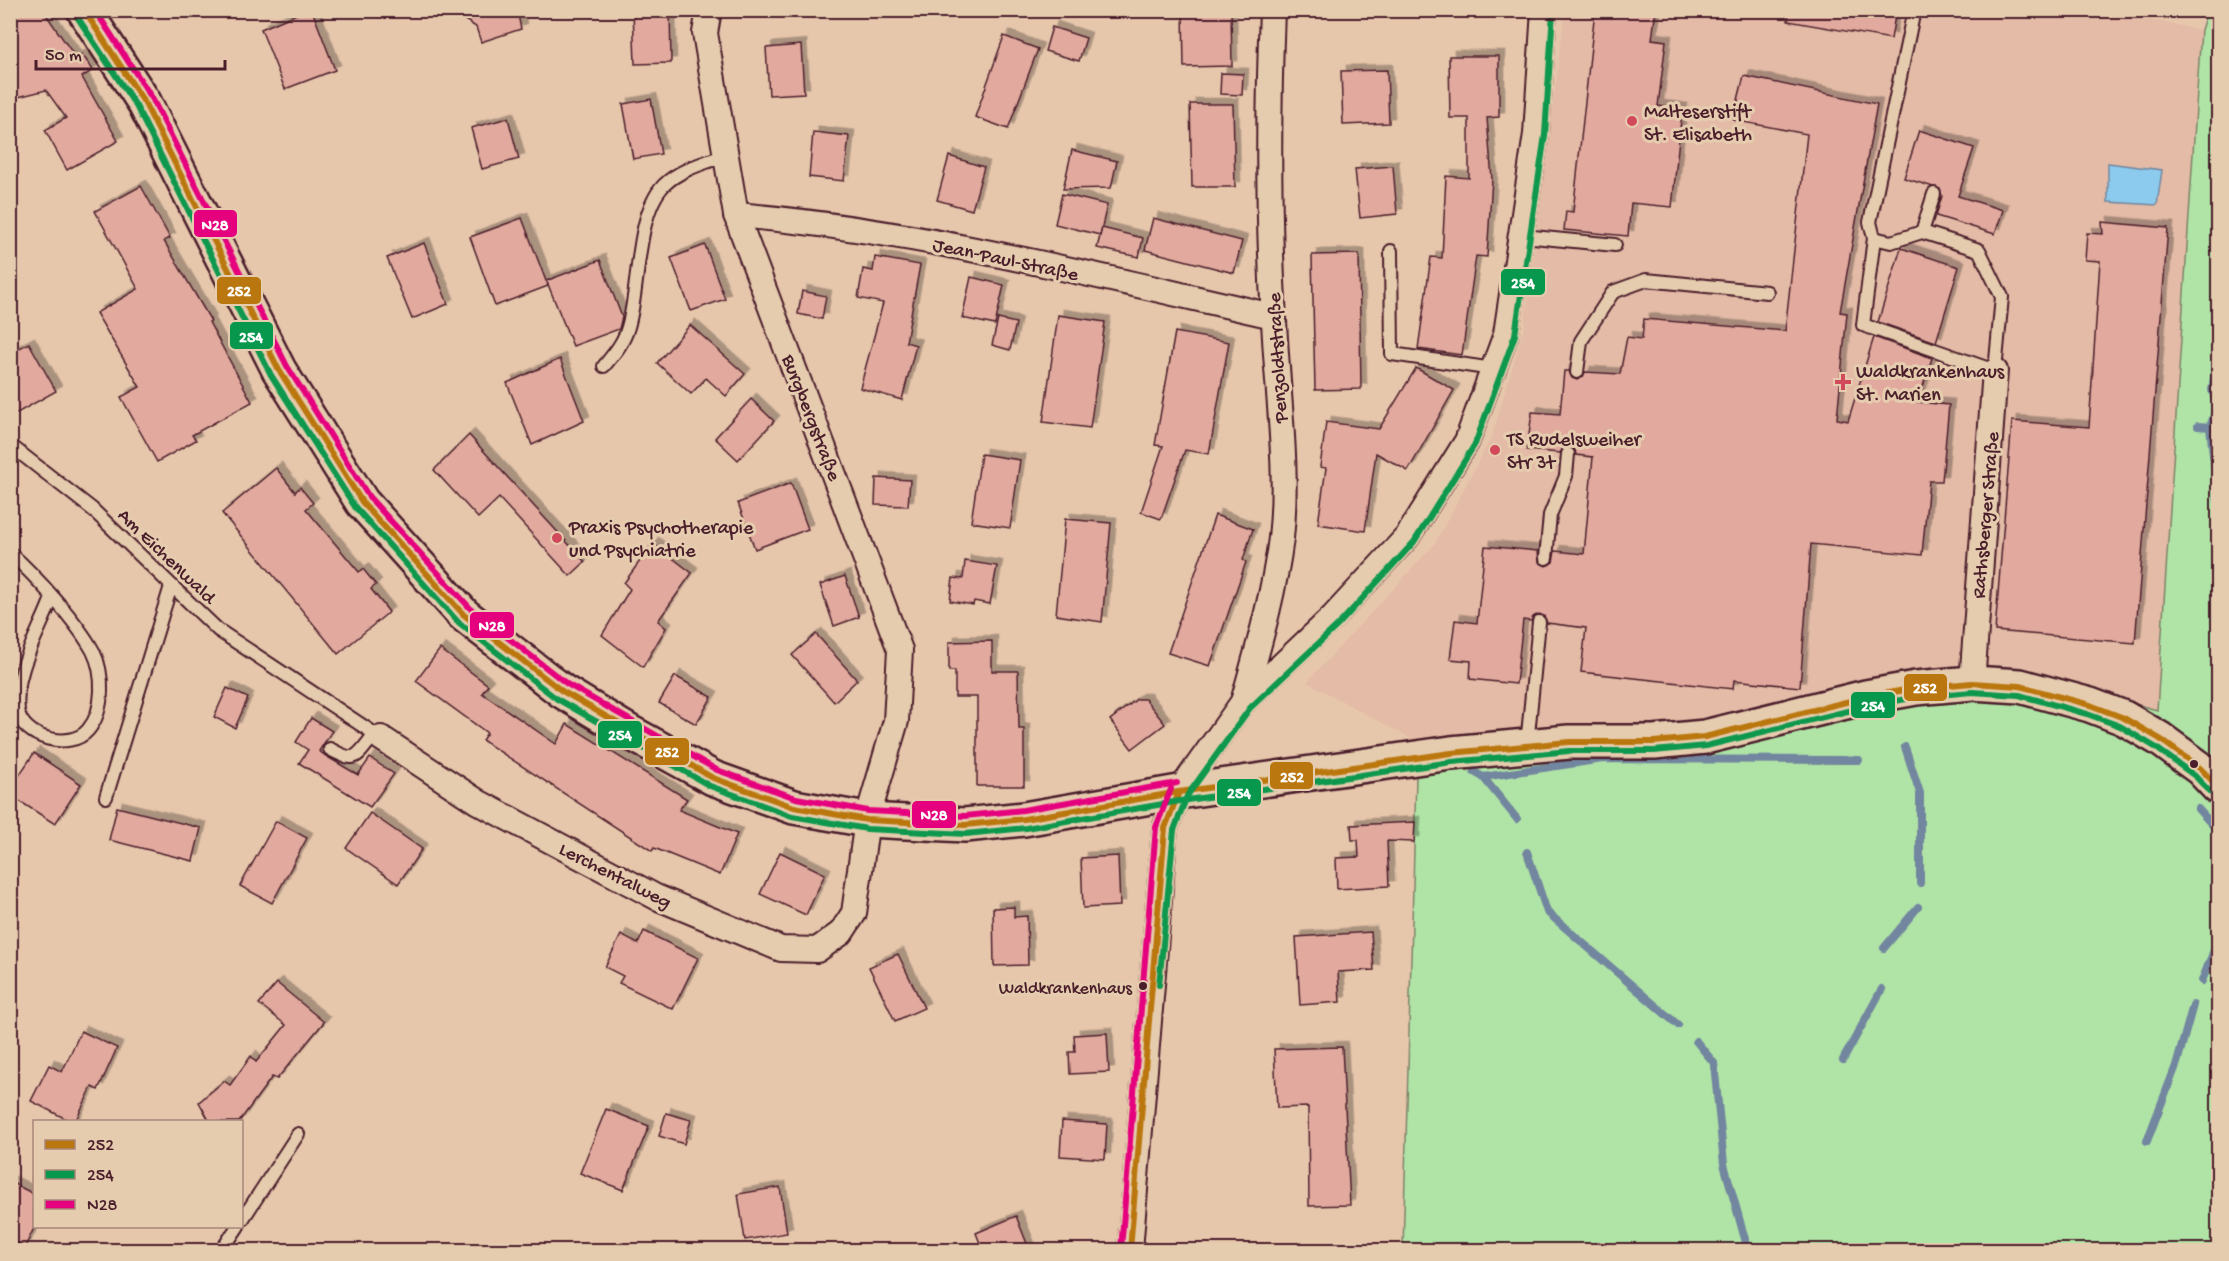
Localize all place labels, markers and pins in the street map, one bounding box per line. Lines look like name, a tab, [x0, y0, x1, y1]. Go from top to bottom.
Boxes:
place label: Malteserstift St. Elisabeth	[1644, 102, 1753, 148]
marker: Malteserstift St. Elisabeth	[1625, 114, 1639, 128]
place label: Waldkrankenhaus St. Marien	[1856, 362, 2005, 408]
marker: Waldkrankenhaus St. Marien	[1834, 373, 1852, 391]
place label: TS Rudelsweiher Str 3t	[1506, 430, 1643, 476]
marker: TS Rudelsweiher Str 3t	[1488, 443, 1502, 457]
place label: Praxis Psychotherapie und Psychiatrie	[568, 518, 754, 564]
marker: Praxis Psychotherapie und Psychiatrie	[550, 531, 564, 545]
unlabelled marker	[2188, 758, 2200, 770]
place label: Waldkrankenhaus	[999, 979, 1133, 1000]
marker: Waldkrankenhaus	[1137, 980, 1149, 992]

